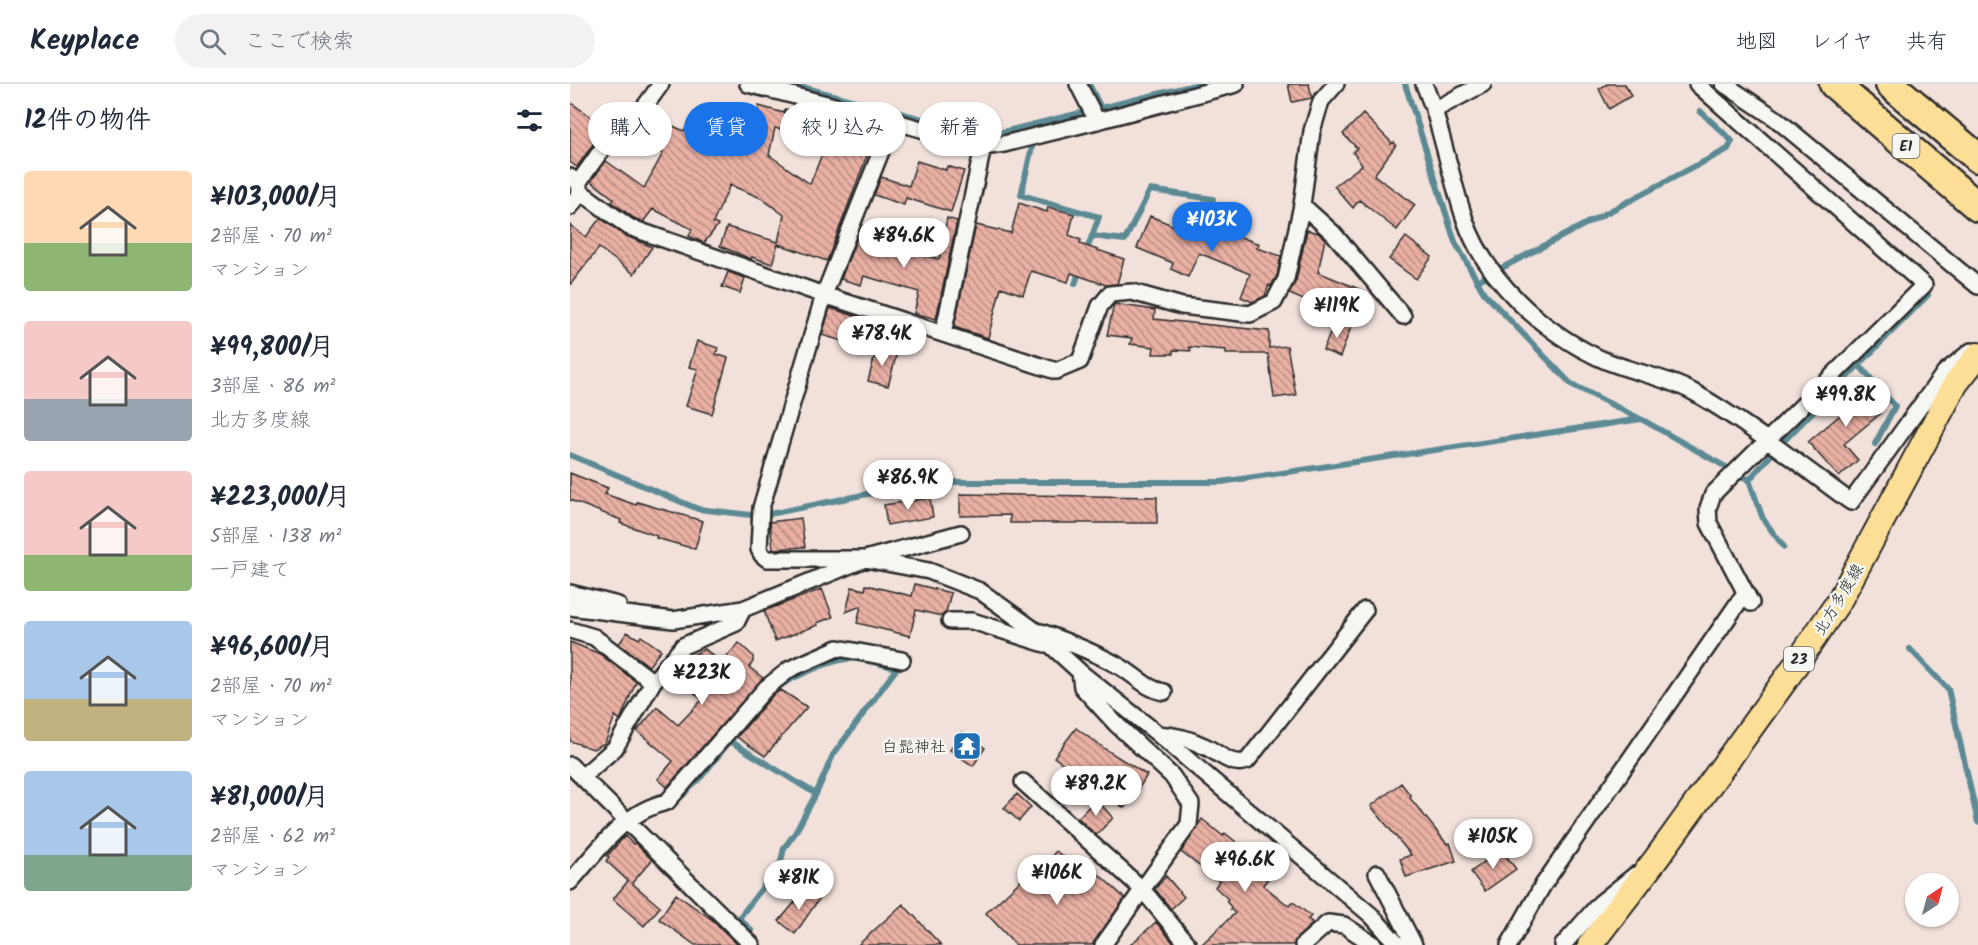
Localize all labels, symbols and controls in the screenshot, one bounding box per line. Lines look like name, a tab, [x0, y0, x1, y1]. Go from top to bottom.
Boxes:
search box	[175, 14, 595, 68]
text: Keyplace	[30, 19, 139, 64]
icon: search	[196, 25, 229, 58]
text: ここで検索	[244, 25, 354, 60]
text: 地図	[1736, 26, 1778, 59]
text: レイヤ	[1811, 26, 1873, 59]
text: 共有	[1906, 26, 1948, 59]
text: 12件の物件	[24, 100, 151, 142]
chip: 購入	[588, 102, 672, 156]
chip: 賃貸	[684, 102, 768, 156]
chip: 絞り込み	[780, 102, 906, 156]
chip: 新着	[918, 102, 1002, 156]
icon: filters	[513, 104, 546, 137]
road number: E1	[1892, 134, 1920, 158]
text: ¥103,000/月	[210, 177, 342, 219]
icon: home	[72, 195, 144, 267]
pin: ¥103K	[1170, 202, 1254, 253]
text: ¥103K	[1186, 205, 1238, 237]
pin: ¥84.6K	[855, 218, 953, 269]
text: 2部屋 · 70 m²	[210, 221, 332, 253]
text: ¥84.6K	[873, 221, 935, 253]
text: マンション	[210, 255, 309, 287]
pin: ¥119K	[1295, 288, 1379, 339]
text: ¥119K	[1314, 291, 1360, 323]
pin: ¥78.4K	[833, 316, 931, 367]
text: ¥78.4K	[851, 319, 913, 351]
text: ¥99,800/月	[210, 327, 334, 369]
icon: home	[72, 345, 144, 417]
text: 3部屋 · 86 m²	[210, 371, 335, 403]
pin: ¥99.8K	[1797, 377, 1895, 428]
text: ¥99.8K	[1815, 380, 1877, 412]
text: 北方多度線	[210, 405, 310, 437]
pin: ¥86.9K	[859, 460, 957, 511]
text: ¥86.9K	[877, 463, 939, 495]
text: ¥223,000/月	[210, 477, 351, 519]
icon: home	[72, 495, 144, 567]
text: 5部屋 · 138 m²	[210, 521, 341, 553]
text: 一戸建て	[210, 555, 290, 587]
street label: 北方多度線	[1808, 559, 1871, 641]
text: ¥96,600/月	[210, 627, 334, 669]
icon: home	[72, 645, 144, 717]
road number: 23	[1784, 647, 1814, 671]
pin: ¥223K	[660, 655, 744, 706]
text: ¥223K	[673, 658, 731, 690]
text: 2部屋 · 70 m²	[210, 671, 332, 703]
text: マンション	[210, 705, 309, 737]
temple icon: 白髭神社	[951, 730, 983, 762]
place label: 白髭神社	[882, 735, 946, 760]
pin: ¥89.2K	[1047, 766, 1145, 817]
text: ¥89.2K	[1065, 769, 1127, 801]
text: ¥81,000/月	[210, 777, 329, 819]
icon: home	[72, 795, 144, 867]
pin: ¥105K	[1451, 819, 1535, 870]
text: 2部屋 · 62 m²	[210, 821, 335, 853]
text: ¥105K	[1468, 822, 1518, 854]
pin: ¥96.6K	[1196, 842, 1294, 893]
text: ¥96.6K	[1215, 845, 1275, 877]
text: マンション	[210, 855, 309, 887]
pin: ¥106K	[1015, 855, 1099, 906]
text: ¥106K	[1031, 858, 1083, 890]
pin: ¥81K	[763, 860, 835, 911]
text: ¥81K	[778, 863, 820, 895]
north arrow	[1905, 873, 1959, 927]
map controls	[1905, 873, 1959, 927]

